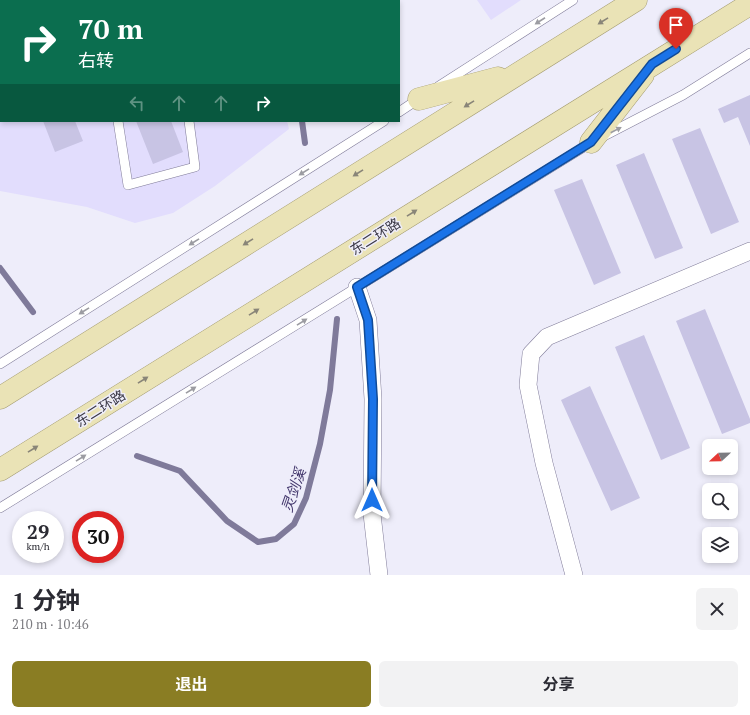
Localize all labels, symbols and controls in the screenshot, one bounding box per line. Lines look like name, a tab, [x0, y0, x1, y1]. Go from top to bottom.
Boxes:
pin	[659, 8, 693, 49]
text: 70 m	[78, 10, 143, 47]
icon: arrive	[665, 14, 687, 36]
icon: right	[12, 16, 64, 68]
one-way arrow	[535, 17, 545, 25]
one-way arrow	[597, 17, 609, 24]
text: 右转	[78, 48, 114, 72]
icon: left	[126, 92, 148, 114]
icon: ahead	[168, 92, 190, 114]
icon: ahead	[210, 92, 232, 114]
icon: right	[252, 92, 274, 114]
one-way arrow	[463, 101, 475, 108]
one-way arrow	[610, 126, 621, 133]
one-way arrow	[299, 168, 309, 176]
one-way arrow	[353, 170, 364, 177]
one-way arrow	[406, 210, 418, 217]
street label: 东二环路	[346, 213, 404, 259]
one-way arrow	[188, 238, 200, 245]
one-way arrow	[242, 239, 254, 246]
one-way arrow	[78, 308, 90, 315]
one-way arrow	[248, 308, 260, 315]
one-way arrow	[296, 318, 308, 325]
one-way arrow	[138, 377, 149, 384]
street label: 东二环路	[71, 385, 129, 431]
one-way arrow	[186, 386, 196, 394]
north arrow	[702, 439, 738, 475]
map controls	[702, 439, 738, 563]
one-way arrow	[28, 445, 38, 453]
one-way arrow	[75, 455, 87, 462]
water label: 灵剑溪	[276, 464, 310, 515]
position arrow	[351, 479, 393, 521]
button: search	[702, 483, 738, 519]
speed limit sign: 30	[72, 511, 124, 563]
text: 29	[27, 518, 49, 545]
button: layers	[702, 527, 738, 563]
text: km/h	[26, 540, 50, 553]
text: 1 分钟	[12, 584, 80, 616]
button: close	[696, 588, 738, 630]
text: 210 m · 10:46	[12, 615, 89, 633]
button: 退出	[12, 661, 371, 707]
button: 分享	[379, 661, 738, 707]

